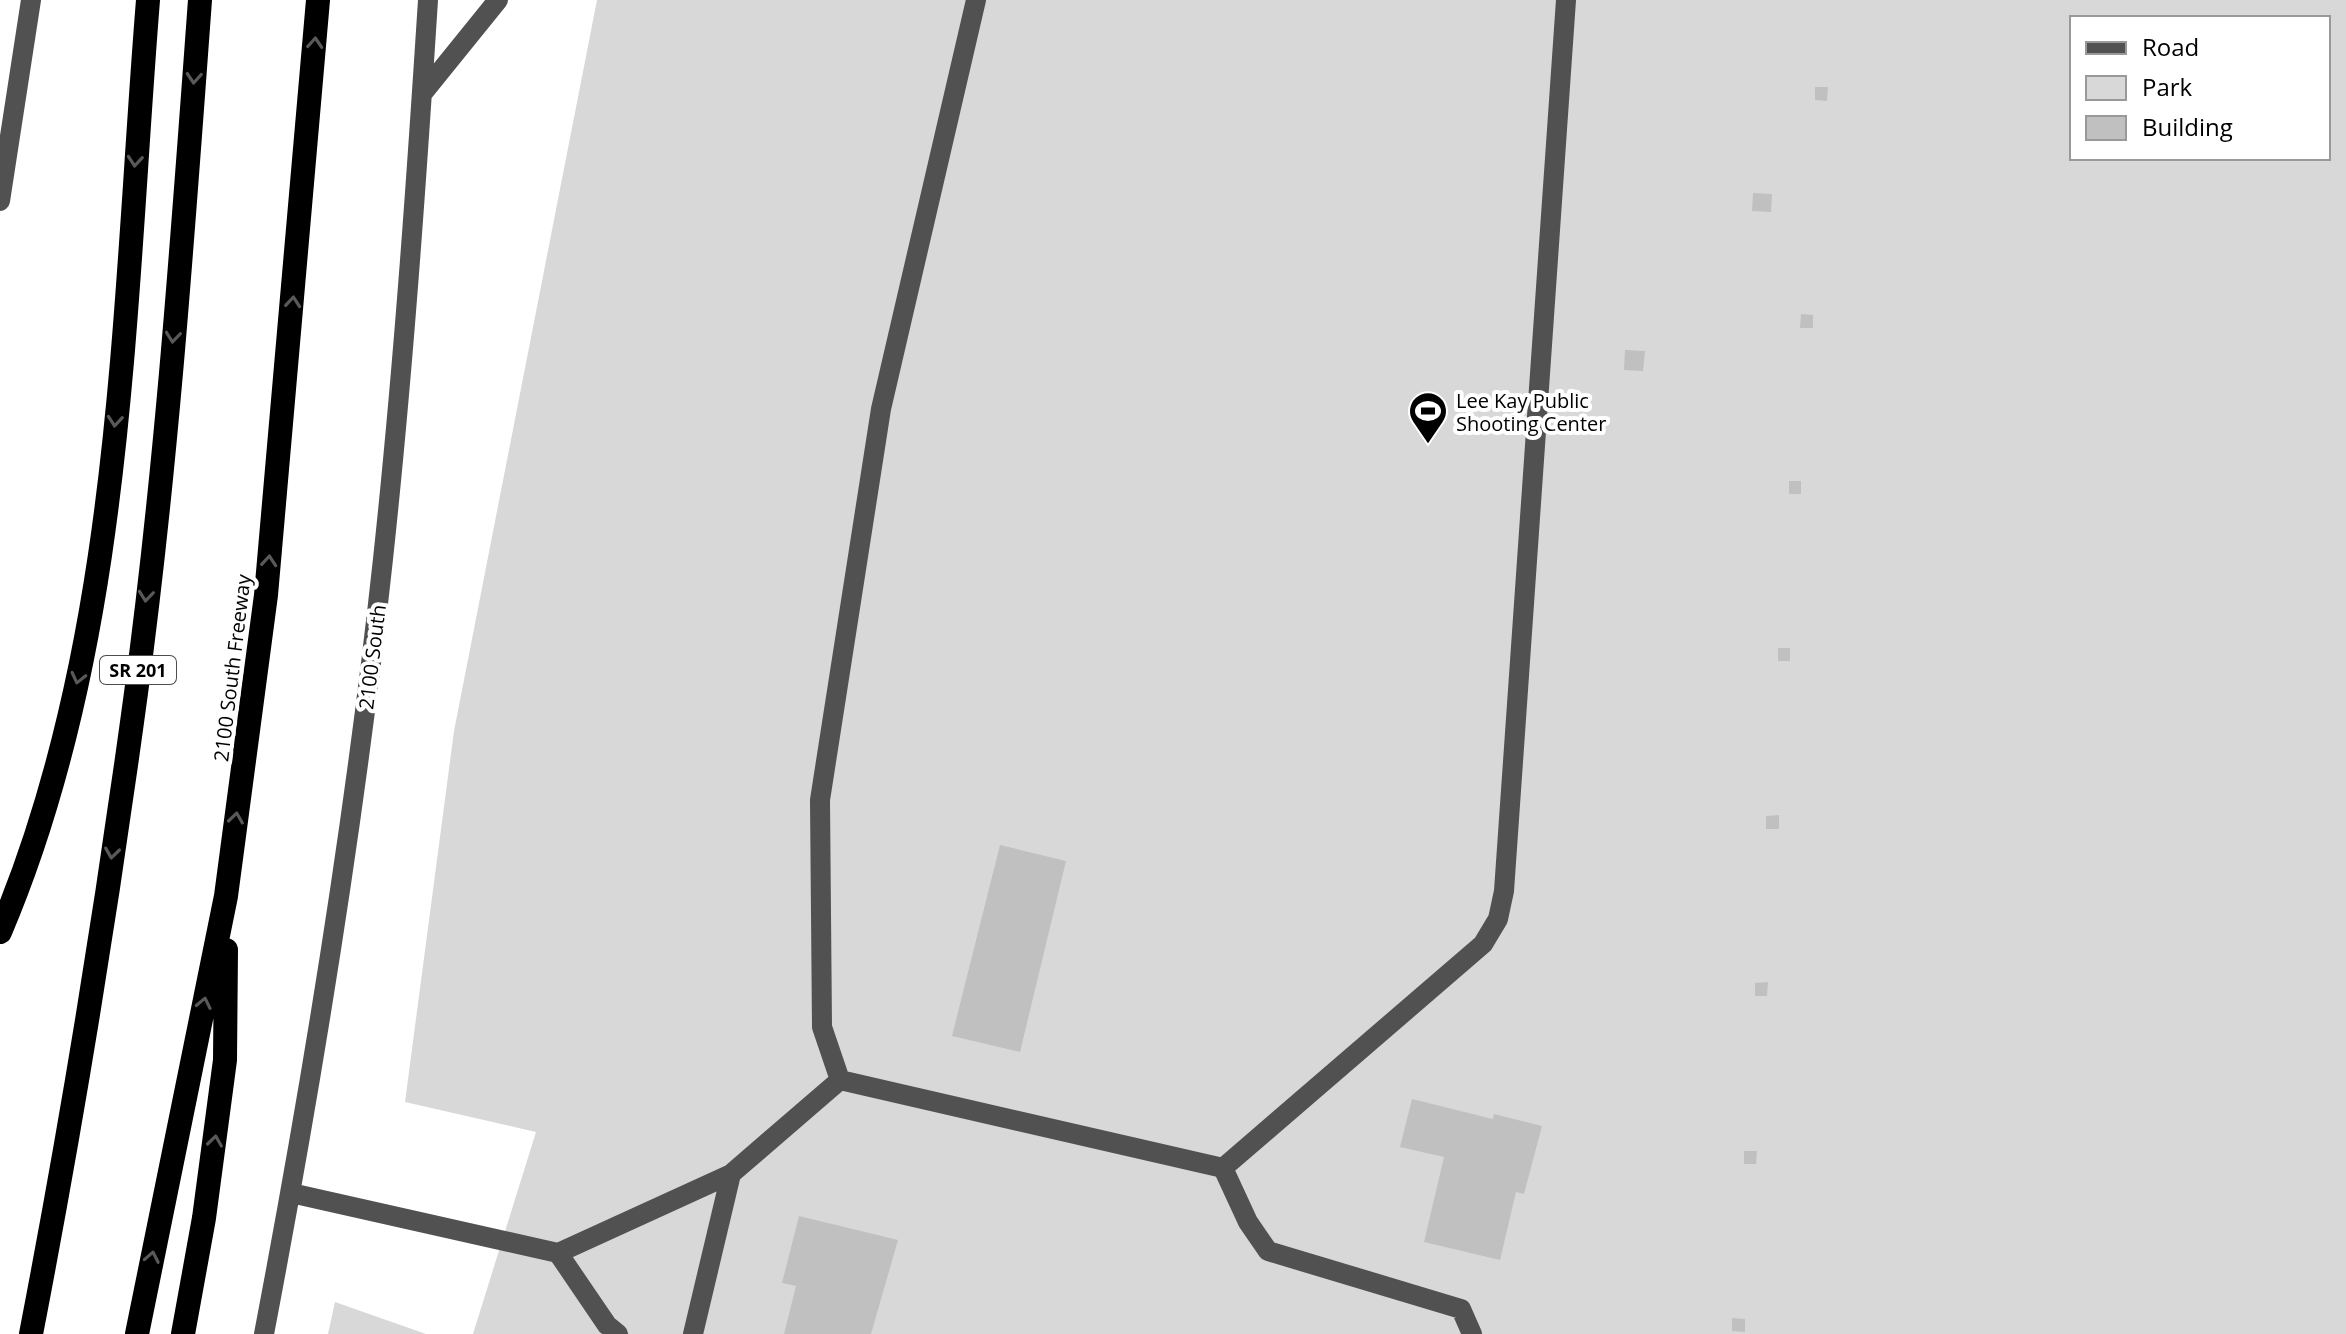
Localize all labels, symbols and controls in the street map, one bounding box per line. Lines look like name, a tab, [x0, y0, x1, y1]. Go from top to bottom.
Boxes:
legend	[2070, 16, 2330, 160]
text: Road	[2142, 30, 2199, 63]
one-way arrow	[306, 36, 323, 49]
text: Park	[2142, 70, 2193, 103]
one-way arrow	[186, 72, 203, 85]
text: Building	[2142, 110, 2233, 143]
one-way arrow	[127, 155, 144, 168]
one-way arrow	[284, 295, 301, 308]
one-way arrow	[164, 331, 181, 344]
place label: Lee Kay Public Shooting Center	[1456, 387, 1606, 437]
sports icon: Lee Kay Public Shooting Center	[1407, 390, 1449, 445]
one-way arrow	[107, 415, 124, 428]
one-way arrow	[261, 554, 278, 567]
street label: 2100 South Freeway	[207, 572, 257, 763]
one-way arrow	[138, 589, 155, 602]
street label: 2100 South	[352, 603, 392, 711]
road number: SR 201	[100, 656, 176, 684]
one-way arrow	[70, 670, 87, 684]
one-way arrow	[227, 812, 244, 825]
one-way arrow	[104, 846, 121, 860]
one-way arrow	[195, 996, 212, 1010]
one-way arrow	[206, 1134, 223, 1147]
one-way arrow	[142, 1251, 159, 1264]

